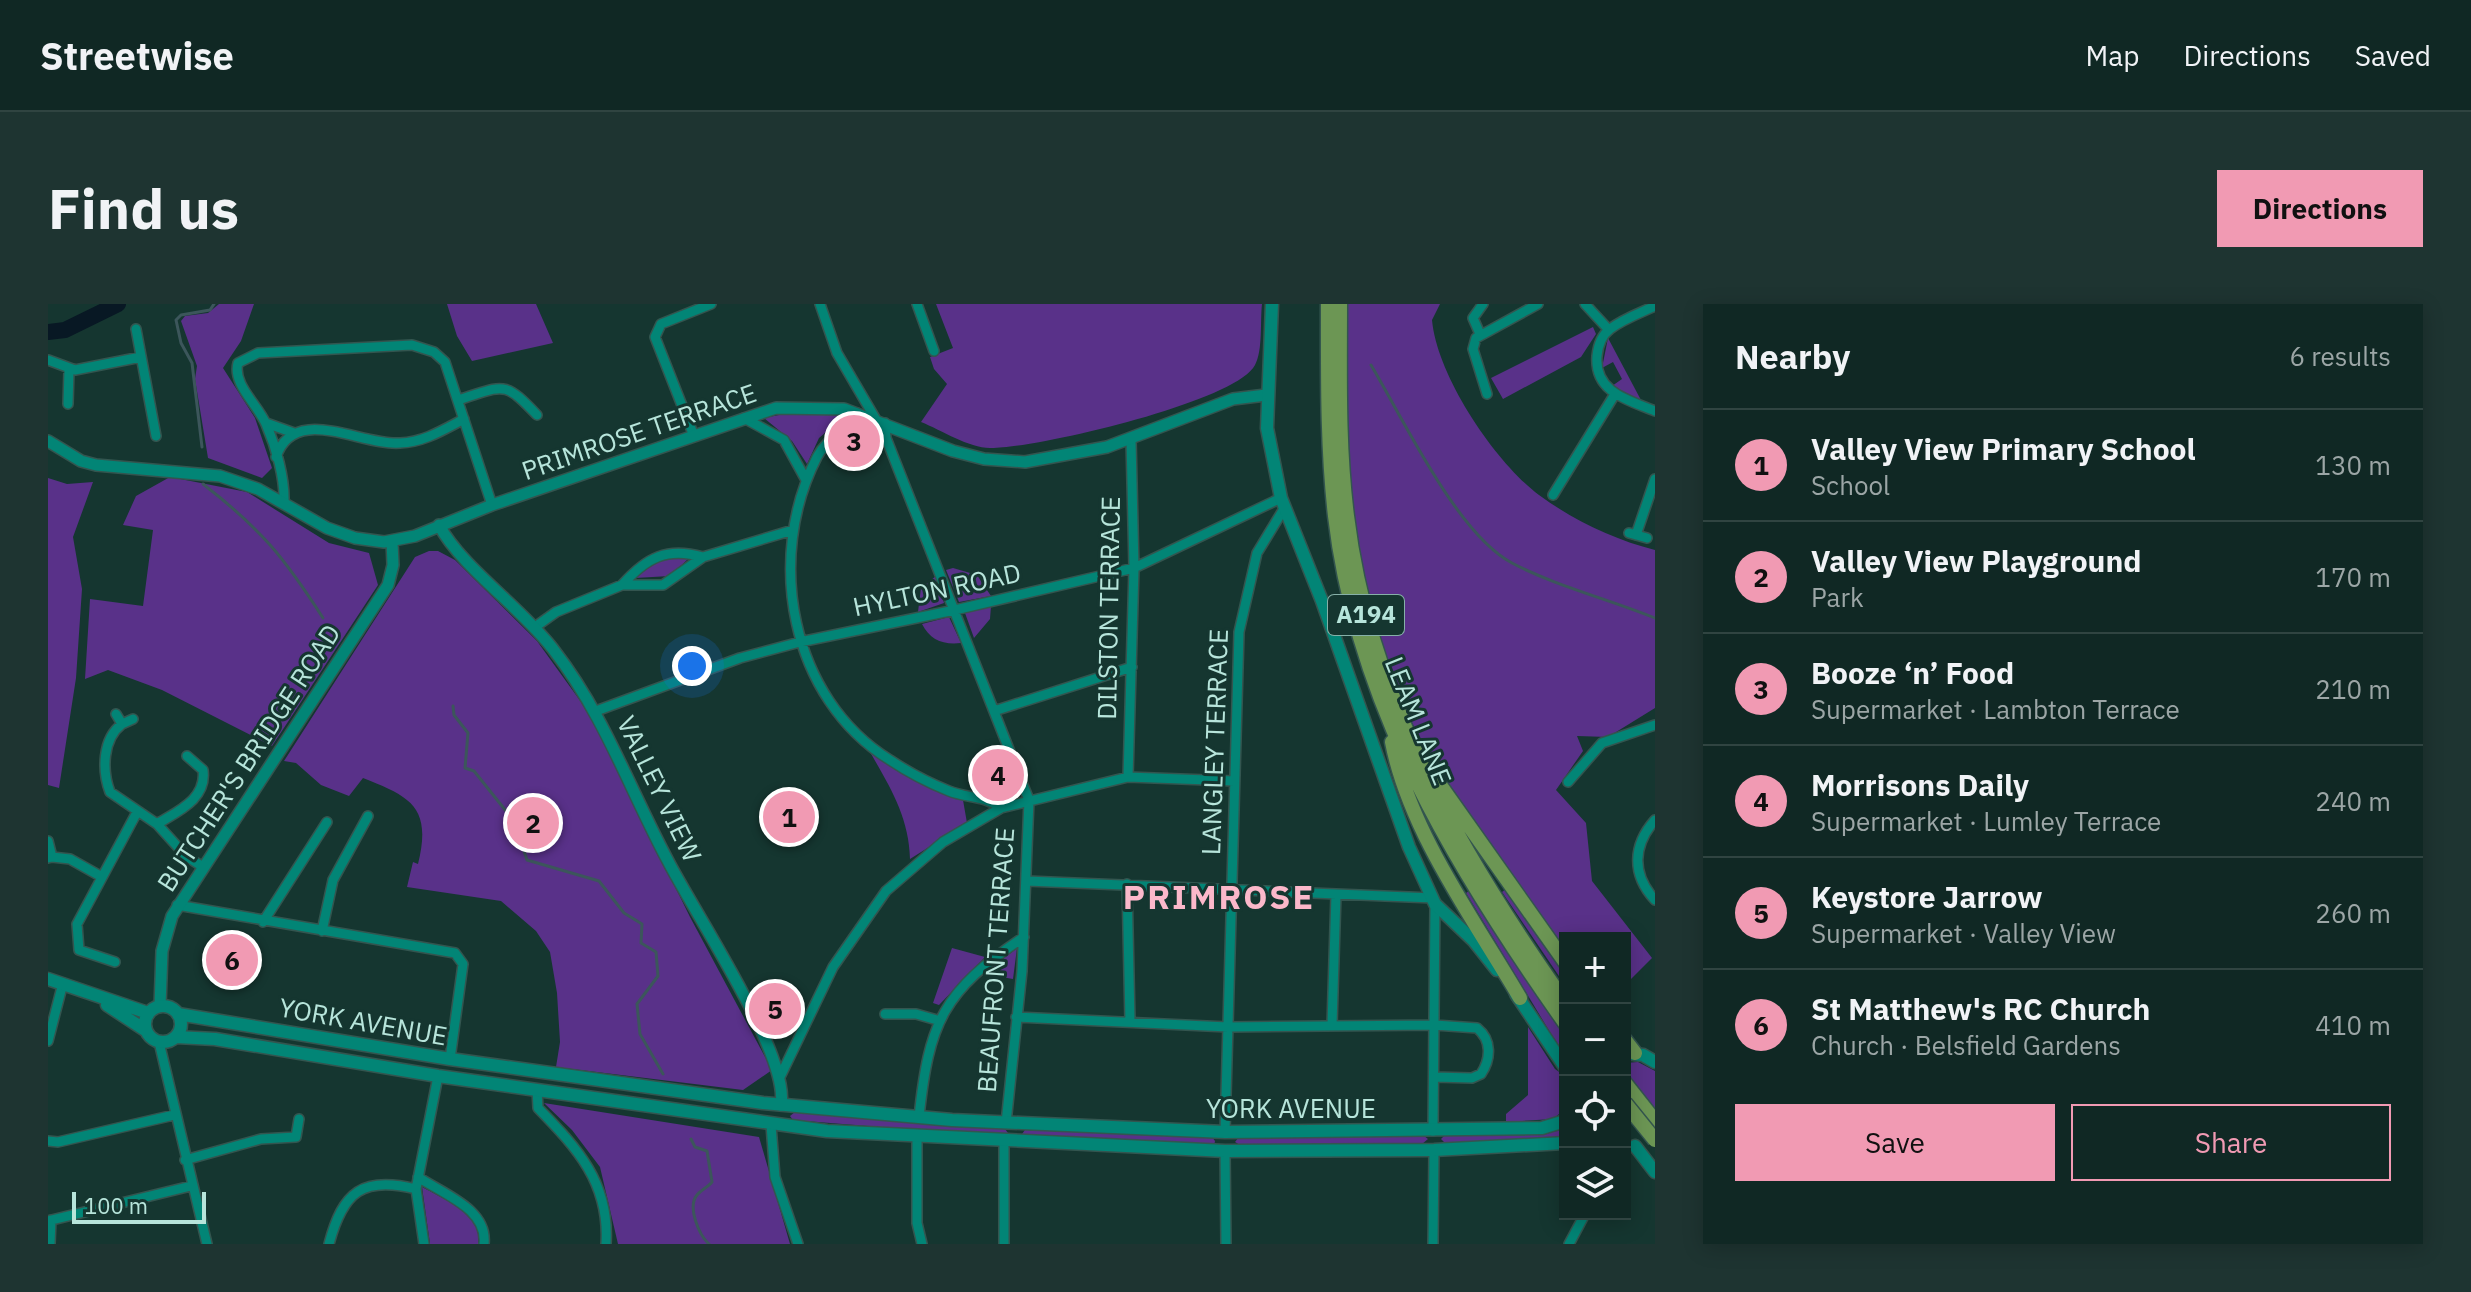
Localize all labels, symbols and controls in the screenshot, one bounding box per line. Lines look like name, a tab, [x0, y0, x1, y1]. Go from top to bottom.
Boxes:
text: Streetwise	[40, 31, 234, 80]
text: Map	[2085, 37, 2139, 74]
text: Directions	[2183, 37, 2311, 74]
text: Saved	[2355, 37, 2431, 74]
button: Directions	[2217, 170, 2423, 247]
text: Find us	[48, 172, 239, 244]
text: Nearby	[1735, 334, 1850, 378]
text: 6 results	[2289, 339, 2391, 373]
street label: PRIMROSE TERRACE	[517, 375, 761, 487]
pin: 3	[828, 411, 880, 471]
text: Valley View Primary School	[1811, 429, 2196, 468]
text: 1	[1753, 448, 1769, 482]
text: 130 m	[2315, 448, 2391, 482]
text: School	[1811, 468, 1890, 502]
street label: DILSTON TERRACE	[1089, 496, 1127, 720]
text: Valley View Playground	[1811, 541, 2142, 580]
street label: HYLTON ROAD	[850, 555, 1024, 623]
text: 2	[1753, 560, 1769, 594]
text: 170 m	[2315, 560, 2391, 594]
text: Park	[1811, 580, 1864, 614]
road number: A194	[1328, 595, 1404, 635]
street label: BUTCHER'S BRIDGE ROAD	[149, 617, 347, 898]
street label: LANGLEY TERRACE	[1193, 628, 1235, 856]
your location	[672, 646, 712, 686]
street label: LEAM LANE	[1378, 651, 1460, 790]
text: Booze ‘n’ Food	[1811, 653, 2014, 692]
text: 3	[1753, 672, 1769, 706]
text: 210 m	[2315, 672, 2391, 706]
text: Supermarket · Lambton Terrace	[1811, 692, 2180, 726]
street label: VALLEY VIEW	[610, 710, 710, 867]
pin: 4	[972, 745, 1024, 805]
text: Morrisons Daily	[1811, 765, 2029, 804]
text: 4	[1753, 784, 1769, 818]
text: 240 m	[2315, 784, 2391, 818]
pin: 1	[763, 787, 815, 847]
pin: 2	[507, 793, 559, 853]
text: Supermarket · Lumley Terrace	[1811, 804, 2161, 838]
street label: BEAUFRONT TERRACE	[969, 826, 1021, 1094]
district label: PRIMROSE	[1123, 874, 1315, 918]
text: Keystore Jarrow	[1811, 877, 2042, 916]
text: 5	[1753, 896, 1769, 930]
text: 260 m	[2315, 896, 2391, 930]
text: Supermarket · Valley View	[1811, 916, 2116, 950]
pin: 6	[206, 930, 258, 990]
map controls	[1559, 932, 1631, 1220]
button: +	[1559, 932, 1631, 1004]
pin: 5	[749, 979, 801, 1039]
text: St Matthew's RC Church	[1811, 989, 2150, 1028]
street label: YORK AVENUE	[276, 990, 450, 1053]
button: −	[1559, 1004, 1631, 1076]
text: 6	[1753, 1008, 1769, 1042]
text: 410 m	[2315, 1008, 2391, 1042]
text: Church · Belsfield Gardens	[1811, 1028, 2121, 1062]
button: locate	[1559, 1076, 1631, 1148]
street label: YORK AVENUE	[1206, 1091, 1376, 1125]
button: Save	[1735, 1104, 2055, 1181]
button: Share	[2071, 1104, 2391, 1181]
button: layers	[1559, 1148, 1631, 1220]
scale bar	[72, 1188, 206, 1224]
text: 100 m	[84, 1191, 148, 1220]

